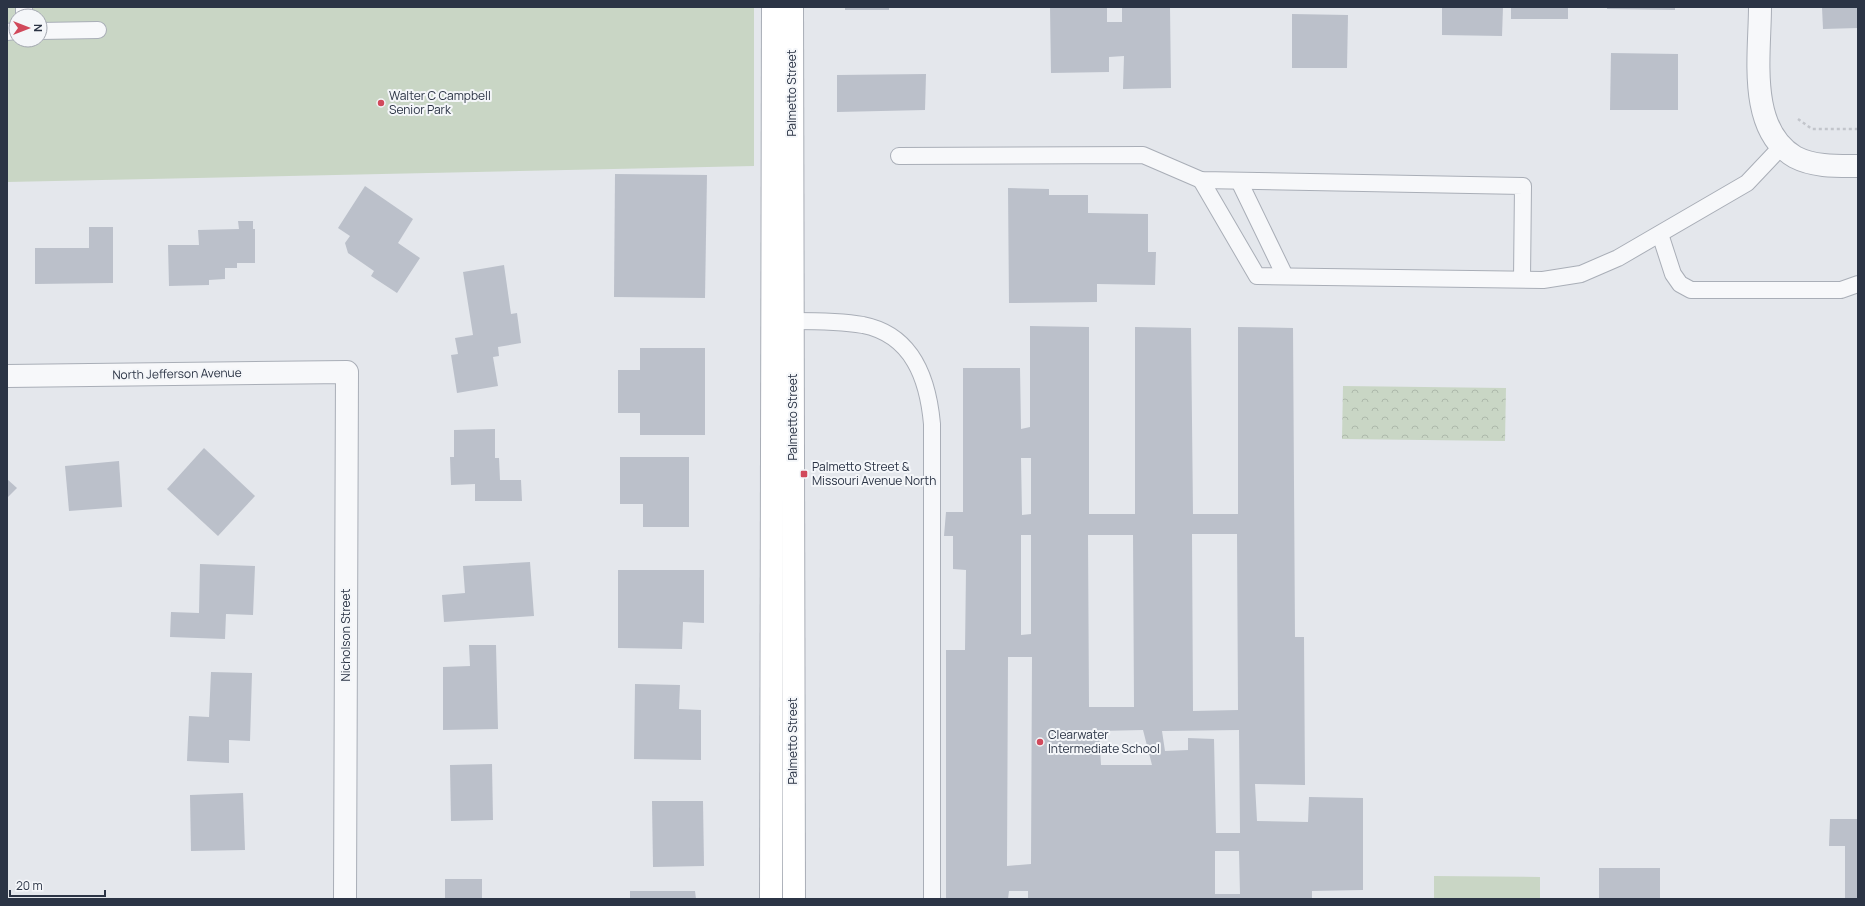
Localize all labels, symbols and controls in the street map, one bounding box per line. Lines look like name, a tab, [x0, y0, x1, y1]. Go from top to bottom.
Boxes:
north arrow	[8, 8, 48, 48]
text: N	[31, 24, 46, 32]
street label: Palmetto Street	[783, 49, 800, 137]
place label: Walter C Campbell Senior Park	[389, 87, 491, 118]
marker: Walter C Campbell Senior Park	[376, 98, 386, 108]
street label: North Jefferson Avenue	[112, 364, 242, 383]
street label: Palmetto Street	[784, 373, 801, 461]
place label: Palmetto Street & Missouri Avenue North	[812, 458, 936, 489]
marker: Palmetto Street & Missouri Avenue North	[799, 469, 809, 479]
street label: Nicholson Street	[337, 588, 354, 681]
street label: Palmetto Street	[784, 697, 801, 785]
place label: Clearwater Intermediate School	[1048, 726, 1160, 757]
marker: Clearwater Intermediate School	[1035, 737, 1045, 747]
scale bar	[10, 872, 105, 898]
text: 20 m	[16, 877, 43, 894]

